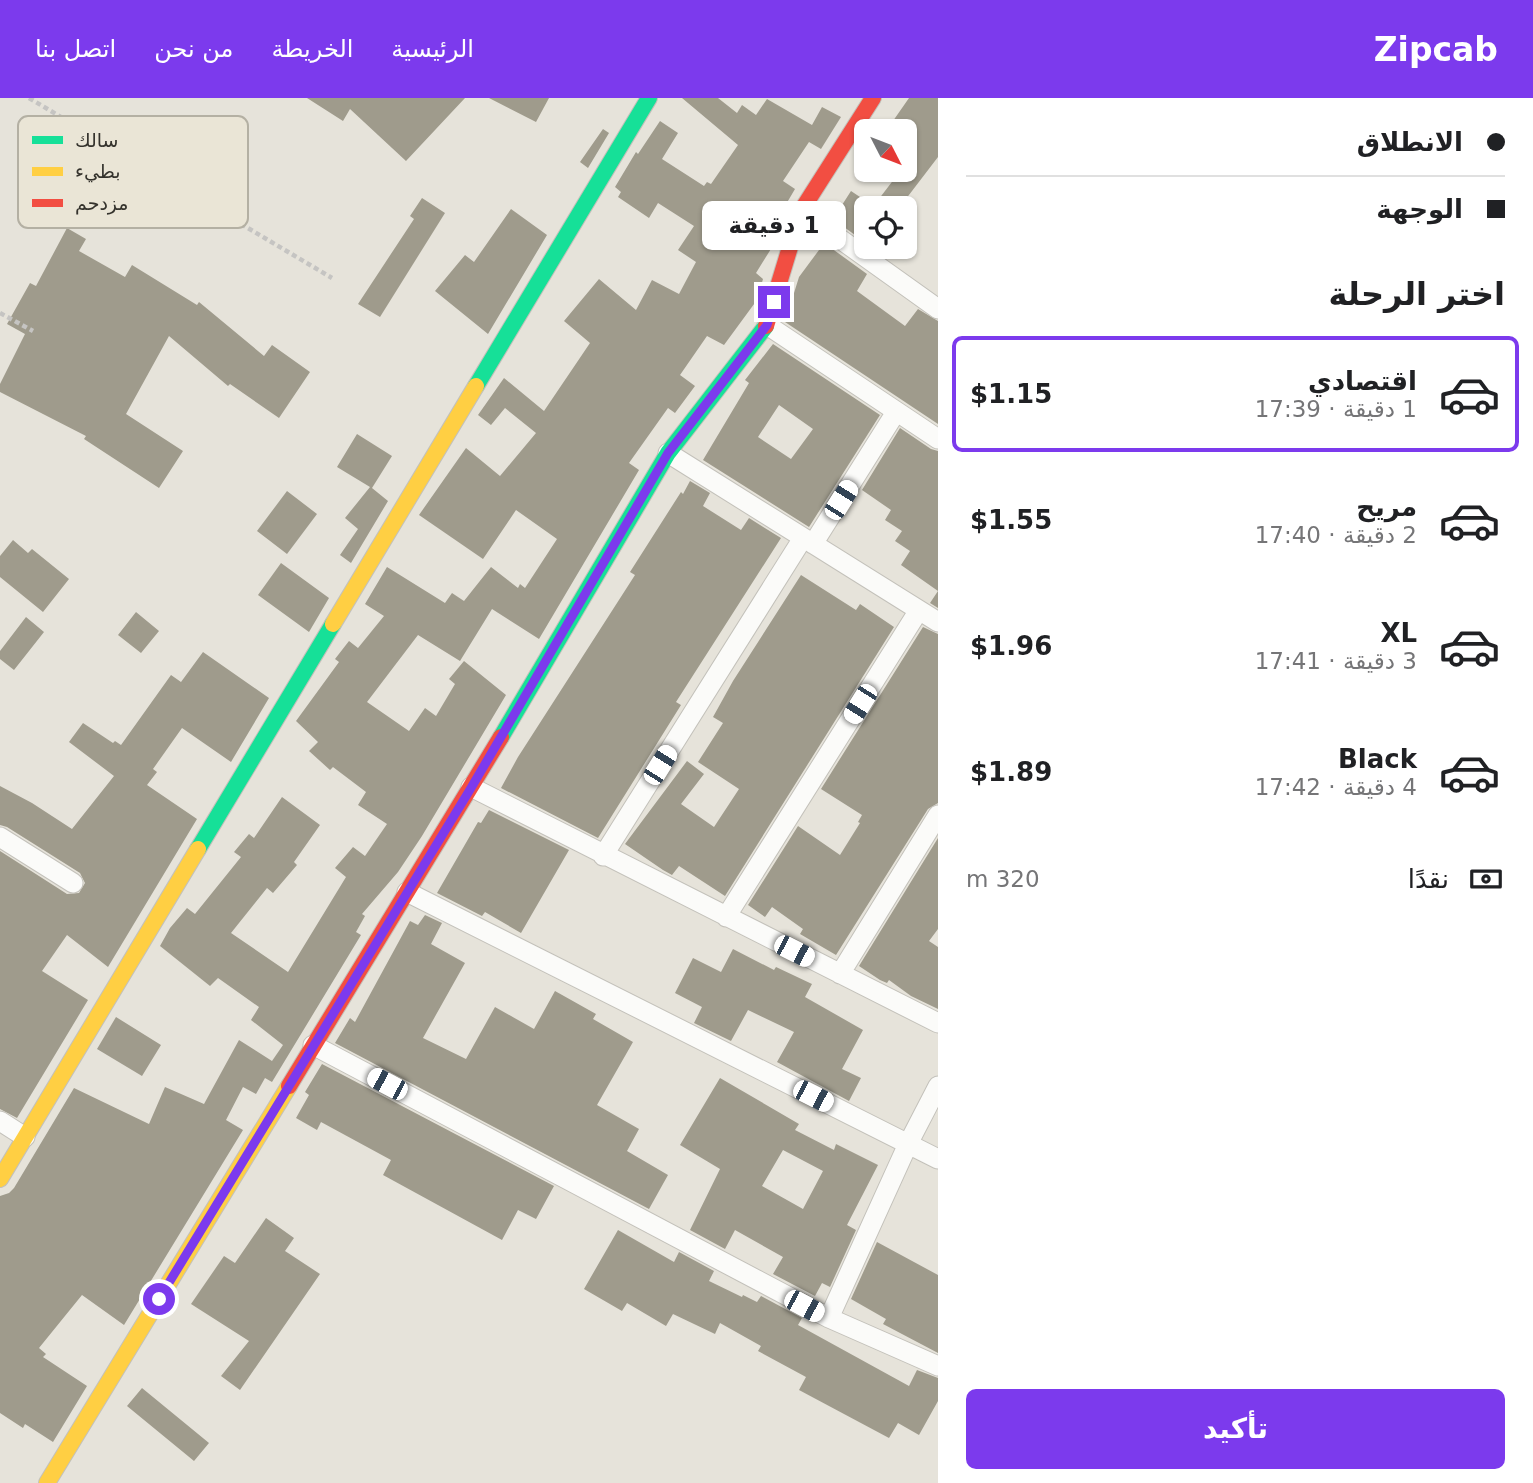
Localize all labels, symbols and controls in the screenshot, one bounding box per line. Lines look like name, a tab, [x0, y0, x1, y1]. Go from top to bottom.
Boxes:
text: Zipcab	[1374, 30, 1498, 69]
text: اتصل بنا	[35, 35, 116, 63]
text: من نحن	[154, 35, 233, 63]
text: الخريطة	[271, 35, 353, 63]
text: الرئيسية	[391, 35, 474, 63]
legend	[18, 116, 248, 228]
north arrow	[854, 119, 917, 182]
map controls	[854, 119, 917, 259]
text: الانطلاق	[1357, 127, 1463, 157]
text: سالك	[75, 129, 119, 151]
text: بطيء	[75, 160, 121, 183]
text: مزدحم	[75, 192, 129, 215]
text: الوجهة	[1376, 194, 1463, 224]
button: locate	[854, 196, 917, 259]
callout: 1 دقيقة	[702, 200, 846, 250]
text: 1 دقيقة	[729, 212, 819, 238]
text: اختر الرحلة	[1328, 275, 1505, 313]
route end	[758, 286, 790, 318]
icon: car	[1438, 363, 1501, 426]
text: اقتصادي	[1308, 366, 1417, 396]
text: $1.15	[970, 379, 1052, 409]
text: 1 دقيقة · 17:39	[1255, 396, 1417, 422]
car	[821, 477, 862, 523]
icon: car	[1438, 489, 1501, 552]
text: مريح	[1356, 492, 1417, 522]
text: $1.55	[970, 505, 1052, 535]
text: 2 دقيقة · 17:40	[1255, 522, 1417, 548]
icon: car	[1438, 615, 1501, 678]
text: XL	[1380, 618, 1417, 648]
text: $1.96	[970, 631, 1052, 661]
text: 3 دقيقة · 17:41	[1255, 648, 1417, 674]
car	[840, 681, 881, 727]
icon: car	[1438, 741, 1501, 804]
car	[640, 742, 681, 788]
text: Black	[1338, 744, 1417, 774]
text: $1.89	[970, 757, 1052, 787]
text: 4 دقيقة · 17:42	[1255, 774, 1417, 800]
icon: cash	[1467, 860, 1505, 898]
text: نقدًا	[1408, 864, 1449, 894]
text: 320 m	[966, 866, 1040, 892]
car	[771, 932, 818, 970]
car	[364, 1065, 411, 1103]
car	[790, 1077, 837, 1115]
route start	[143, 1283, 175, 1315]
car	[781, 1287, 828, 1325]
button: تأكيد	[966, 1389, 1505, 1469]

